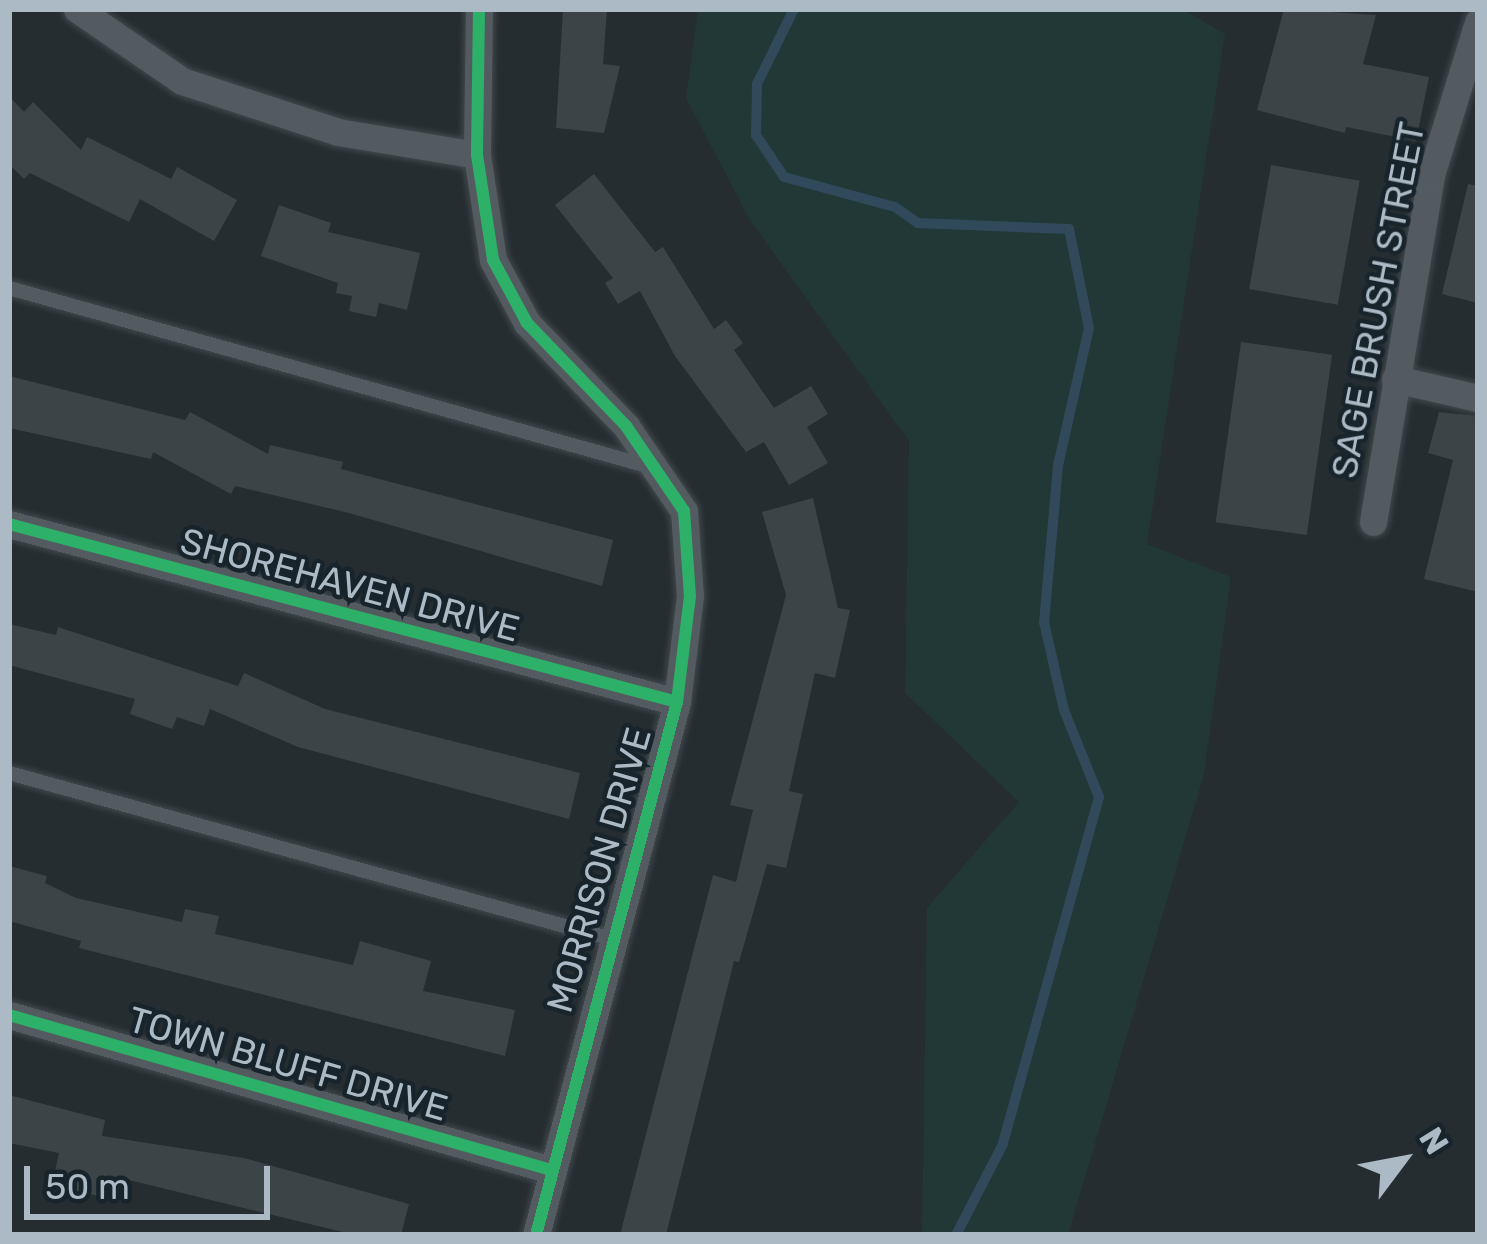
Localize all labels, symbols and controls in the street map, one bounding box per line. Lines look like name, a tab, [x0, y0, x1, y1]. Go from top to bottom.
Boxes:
street label: SAGE BRUSH STREET	[1322, 118, 1434, 482]
street label: SHOREHAVEN DRIVE	[176, 519, 524, 651]
street label: MORRISON DRIVE	[538, 723, 660, 1017]
street label: TOWN BLUFF DRIVE	[123, 998, 453, 1130]
north arrow	[1343, 1100, 1463, 1220]
text: N	[1411, 1120, 1457, 1161]
scale bar	[30, 1142, 276, 1216]
text: 50 m	[45, 1165, 130, 1208]

